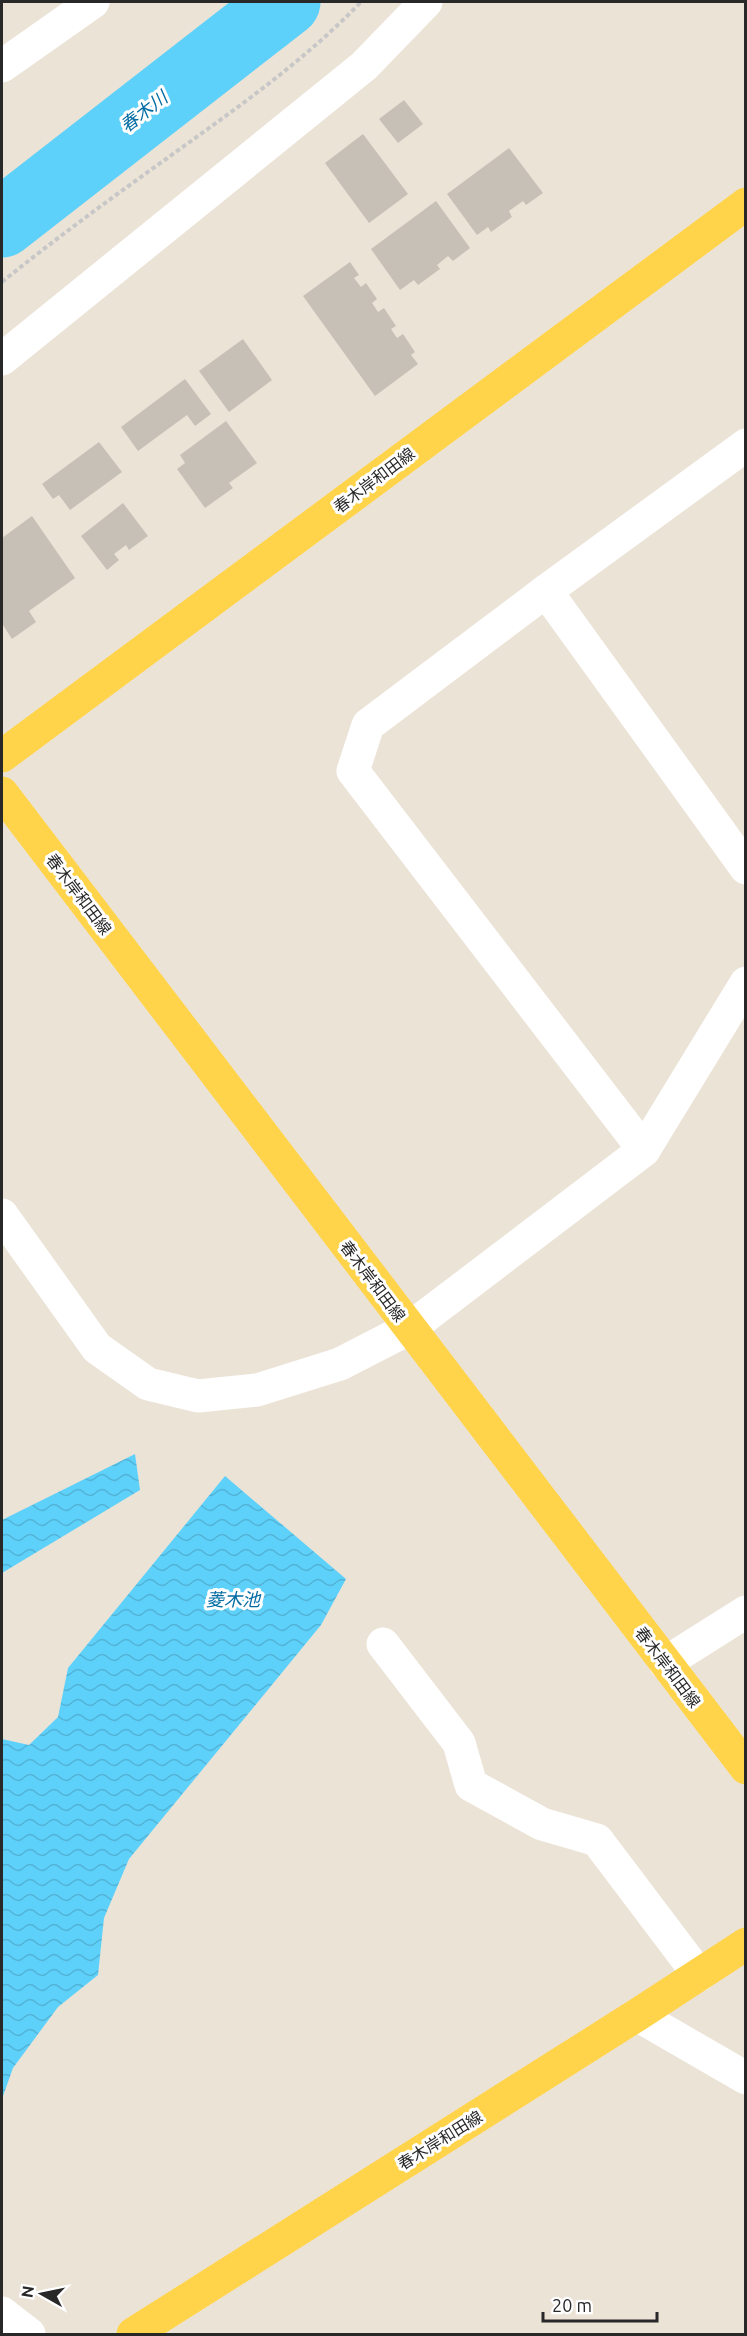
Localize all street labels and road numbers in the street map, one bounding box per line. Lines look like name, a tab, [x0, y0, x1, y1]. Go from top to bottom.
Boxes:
street label: 春木岸和田線	[330, 444, 418, 516]
street label: 春木岸和田線	[43, 850, 115, 938]
street label: 春木岸和田線	[337, 1237, 409, 1325]
street label: 春木岸和田線	[632, 1623, 704, 1711]
street label: 春木岸和田線	[395, 2107, 485, 2173]

